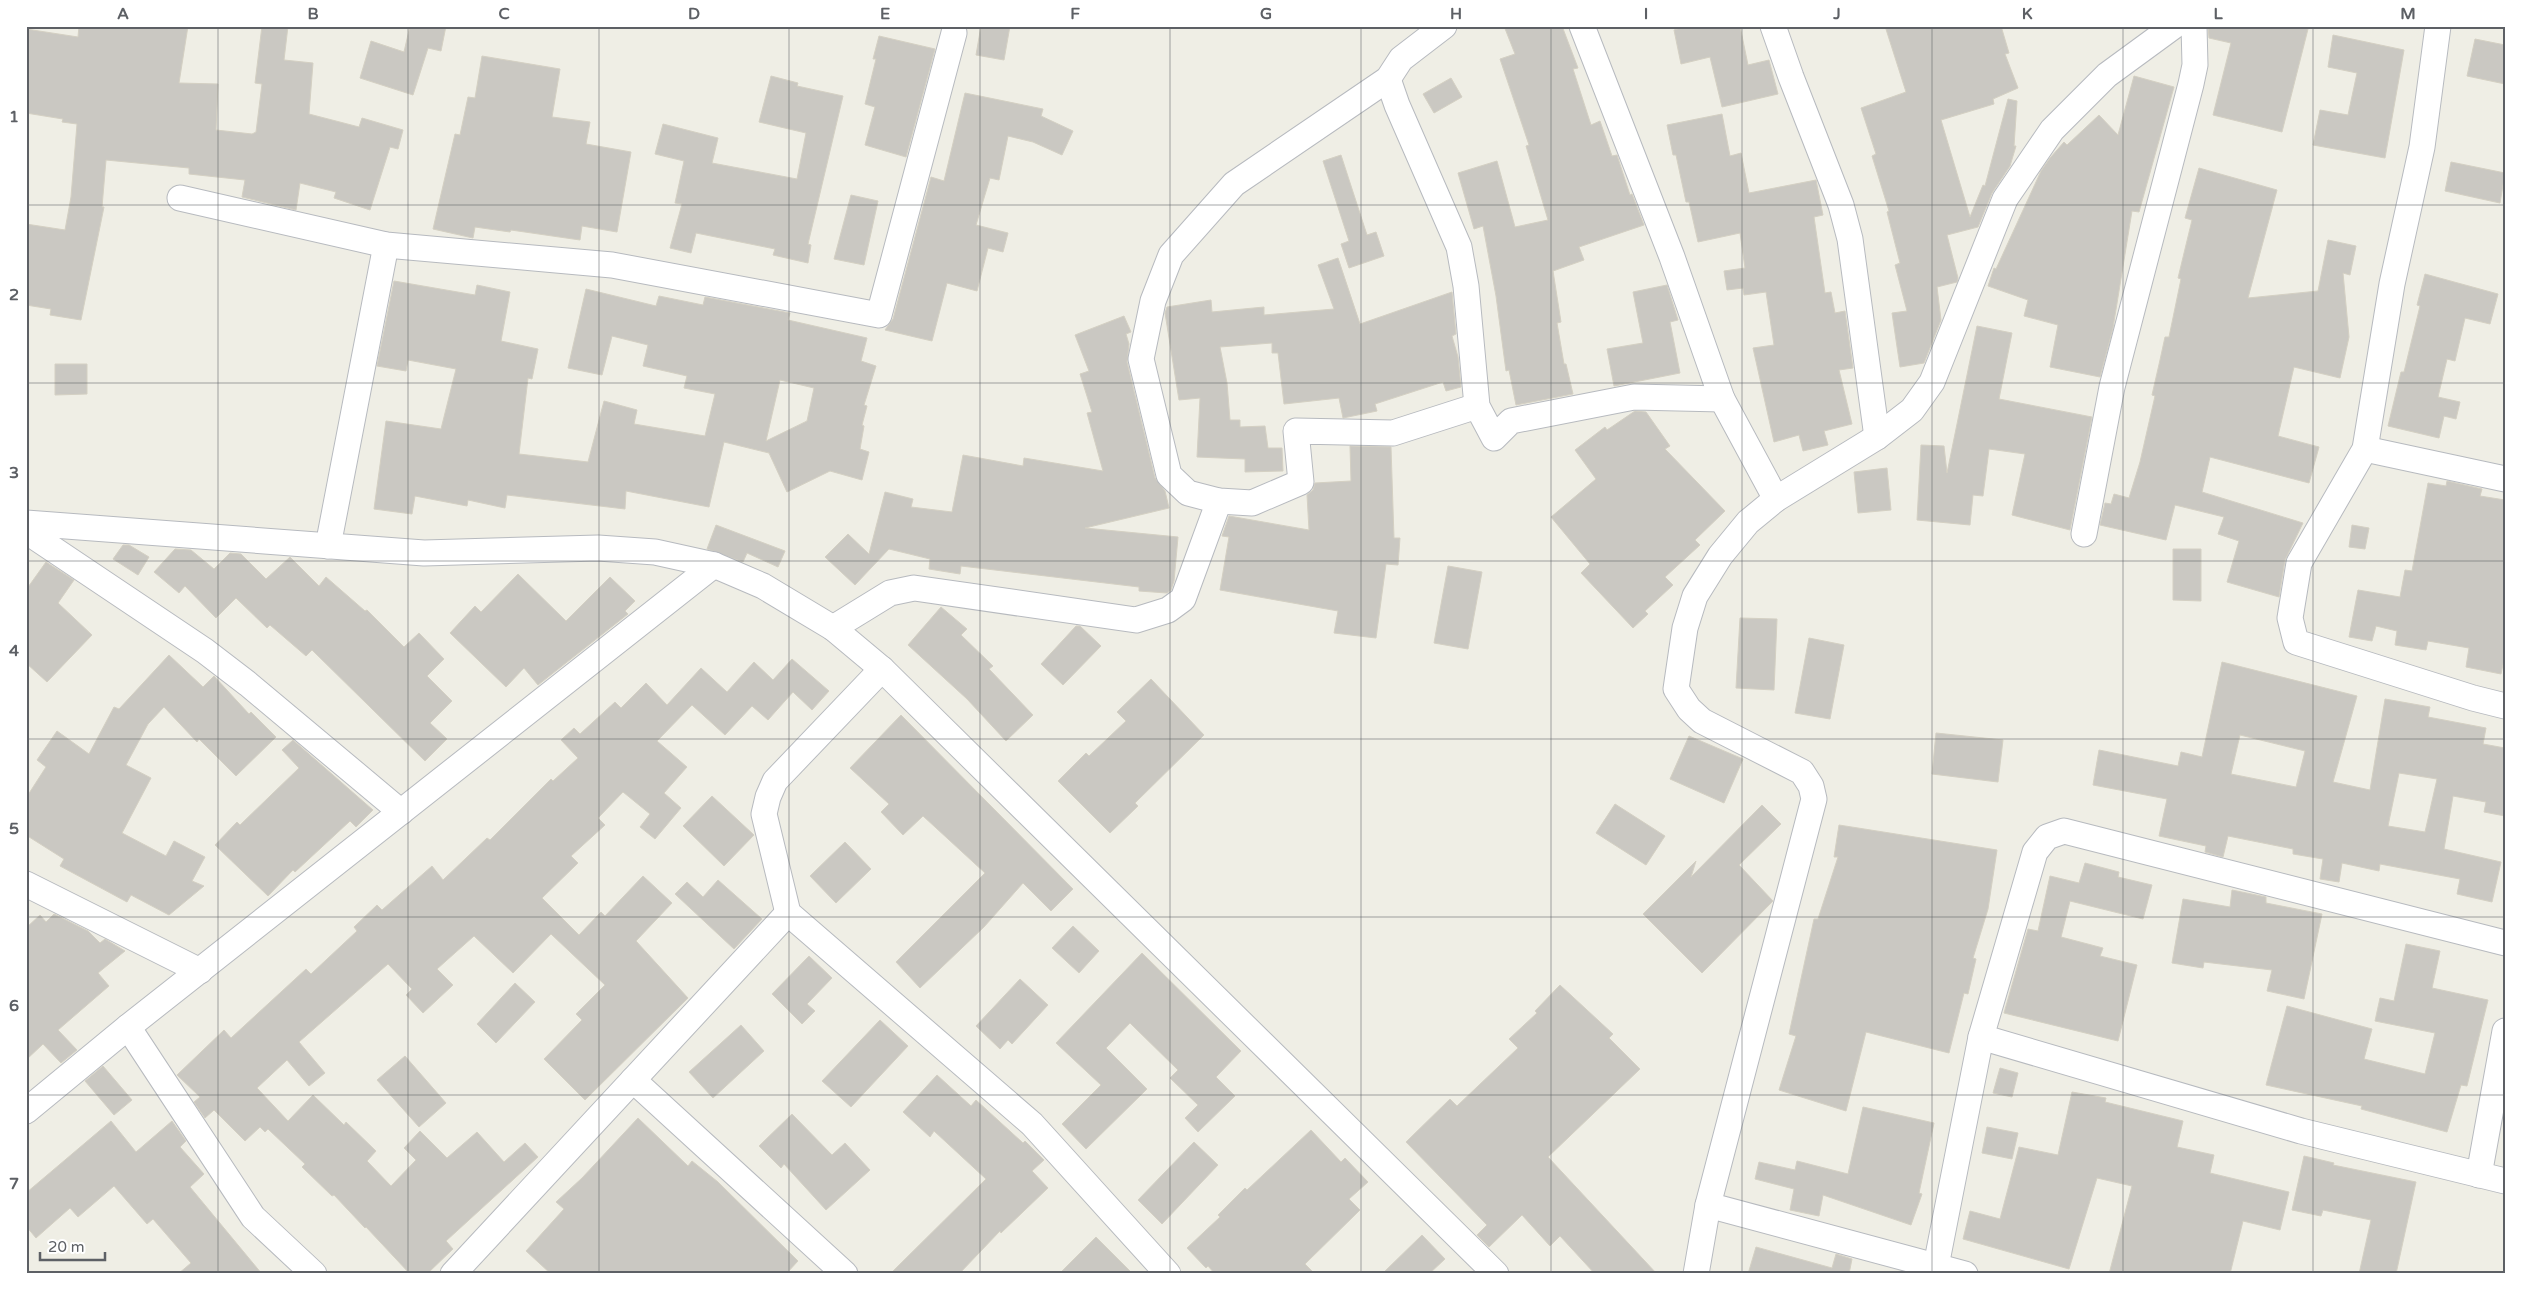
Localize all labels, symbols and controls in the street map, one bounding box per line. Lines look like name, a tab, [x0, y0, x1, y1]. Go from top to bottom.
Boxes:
text: A	[117, 4, 129, 24]
text: B	[307, 4, 319, 24]
text: C	[498, 4, 510, 24]
text: D	[688, 4, 700, 24]
text: E	[880, 4, 890, 24]
text: F	[1070, 4, 1080, 24]
text: G	[1260, 4, 1272, 24]
text: H	[1450, 4, 1462, 24]
text: I	[1644, 4, 1648, 24]
text: J	[1832, 4, 1841, 24]
text: K	[2022, 4, 2033, 24]
text: L	[2213, 4, 2223, 24]
text: M	[2400, 4, 2416, 24]
text: 1	[9, 107, 19, 127]
text: 2	[9, 285, 19, 305]
text: 3	[9, 463, 19, 483]
text: 4	[9, 641, 19, 661]
text: 5	[9, 819, 19, 839]
text: 6	[9, 996, 19, 1016]
text: 7	[9, 1174, 19, 1194]
scale bar	[40, 1230, 105, 1262]
text: 20 m	[48, 1238, 85, 1256]

